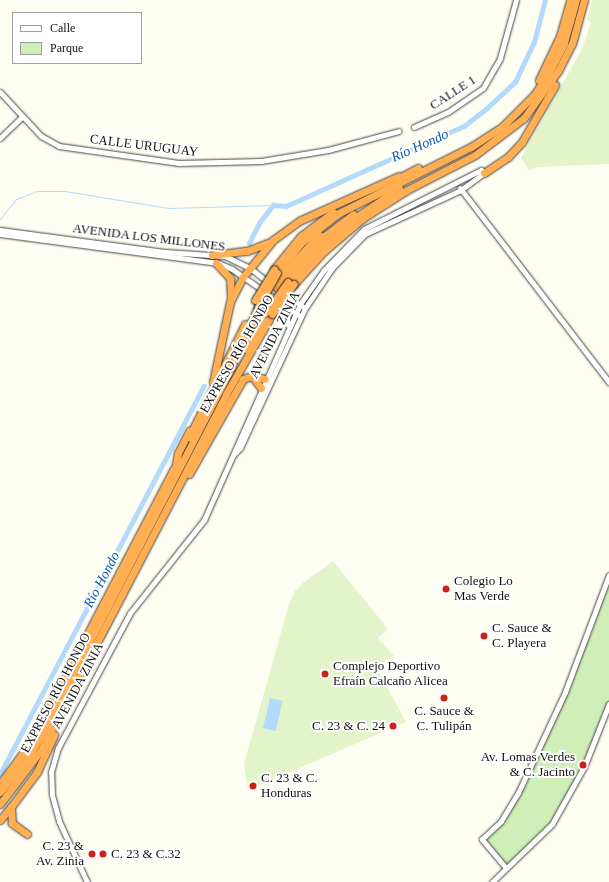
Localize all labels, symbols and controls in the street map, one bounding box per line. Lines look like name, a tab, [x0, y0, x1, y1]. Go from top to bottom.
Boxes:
legend	[12, 12, 142, 64]
text: Calle	[50, 21, 75, 35]
text: Parque	[50, 41, 83, 55]
street label: CALLE 1	[427, 72, 479, 114]
water label: Río Hondo	[389, 126, 451, 166]
street label: CALLE URUGUAY	[89, 132, 199, 160]
street label: AVENIDA LOS MILLONES	[71, 221, 227, 255]
street label: AVENIDA ZINIA	[246, 289, 304, 381]
street label: EXPRESO RÍO HONDO	[197, 292, 277, 416]
water label: Río Hondo	[80, 549, 124, 611]
place label: Colegio Lo Mas Verde	[454, 574, 513, 605]
marker: Colegio Lo Mas Verde	[441, 584, 451, 594]
place label: C. Sauce & C. Playera	[492, 621, 552, 652]
street label: EXPRESO RÍO HONDO	[18, 630, 94, 756]
marker: C. Sauce & C. Playera	[479, 631, 489, 641]
street label: AVENIDA ZINIA	[49, 640, 107, 732]
place label: Complejo Deportivo Efraín Calcaño Alicea	[333, 659, 448, 690]
marker: Complejo Deportivo Efraín Calcaño Alicea	[320, 669, 330, 679]
marker: C. Sauce & C. Tulipán	[439, 693, 449, 703]
place label: C. Sauce & C. Tulipán	[414, 704, 474, 735]
place label: C. 23 & C. 24	[312, 718, 385, 734]
marker: C. 23 & C. 24	[388, 721, 398, 731]
place label: Av. Lomas Verdes & C. Jacinto	[480, 750, 575, 781]
marker: Av. Lomas Verdes & C. Jacinto	[578, 760, 588, 770]
place label: C. 23 & C. Honduras	[261, 771, 318, 802]
marker: C. 23 & C. Honduras	[248, 781, 258, 791]
place label: C. 23 & Av. Zinia	[36, 839, 84, 870]
place label: C. 23 & C.32	[111, 846, 181, 862]
marker: C. 23 & Av. Zinia	[87, 849, 97, 859]
marker: C. 23 & C.32	[98, 849, 108, 859]

